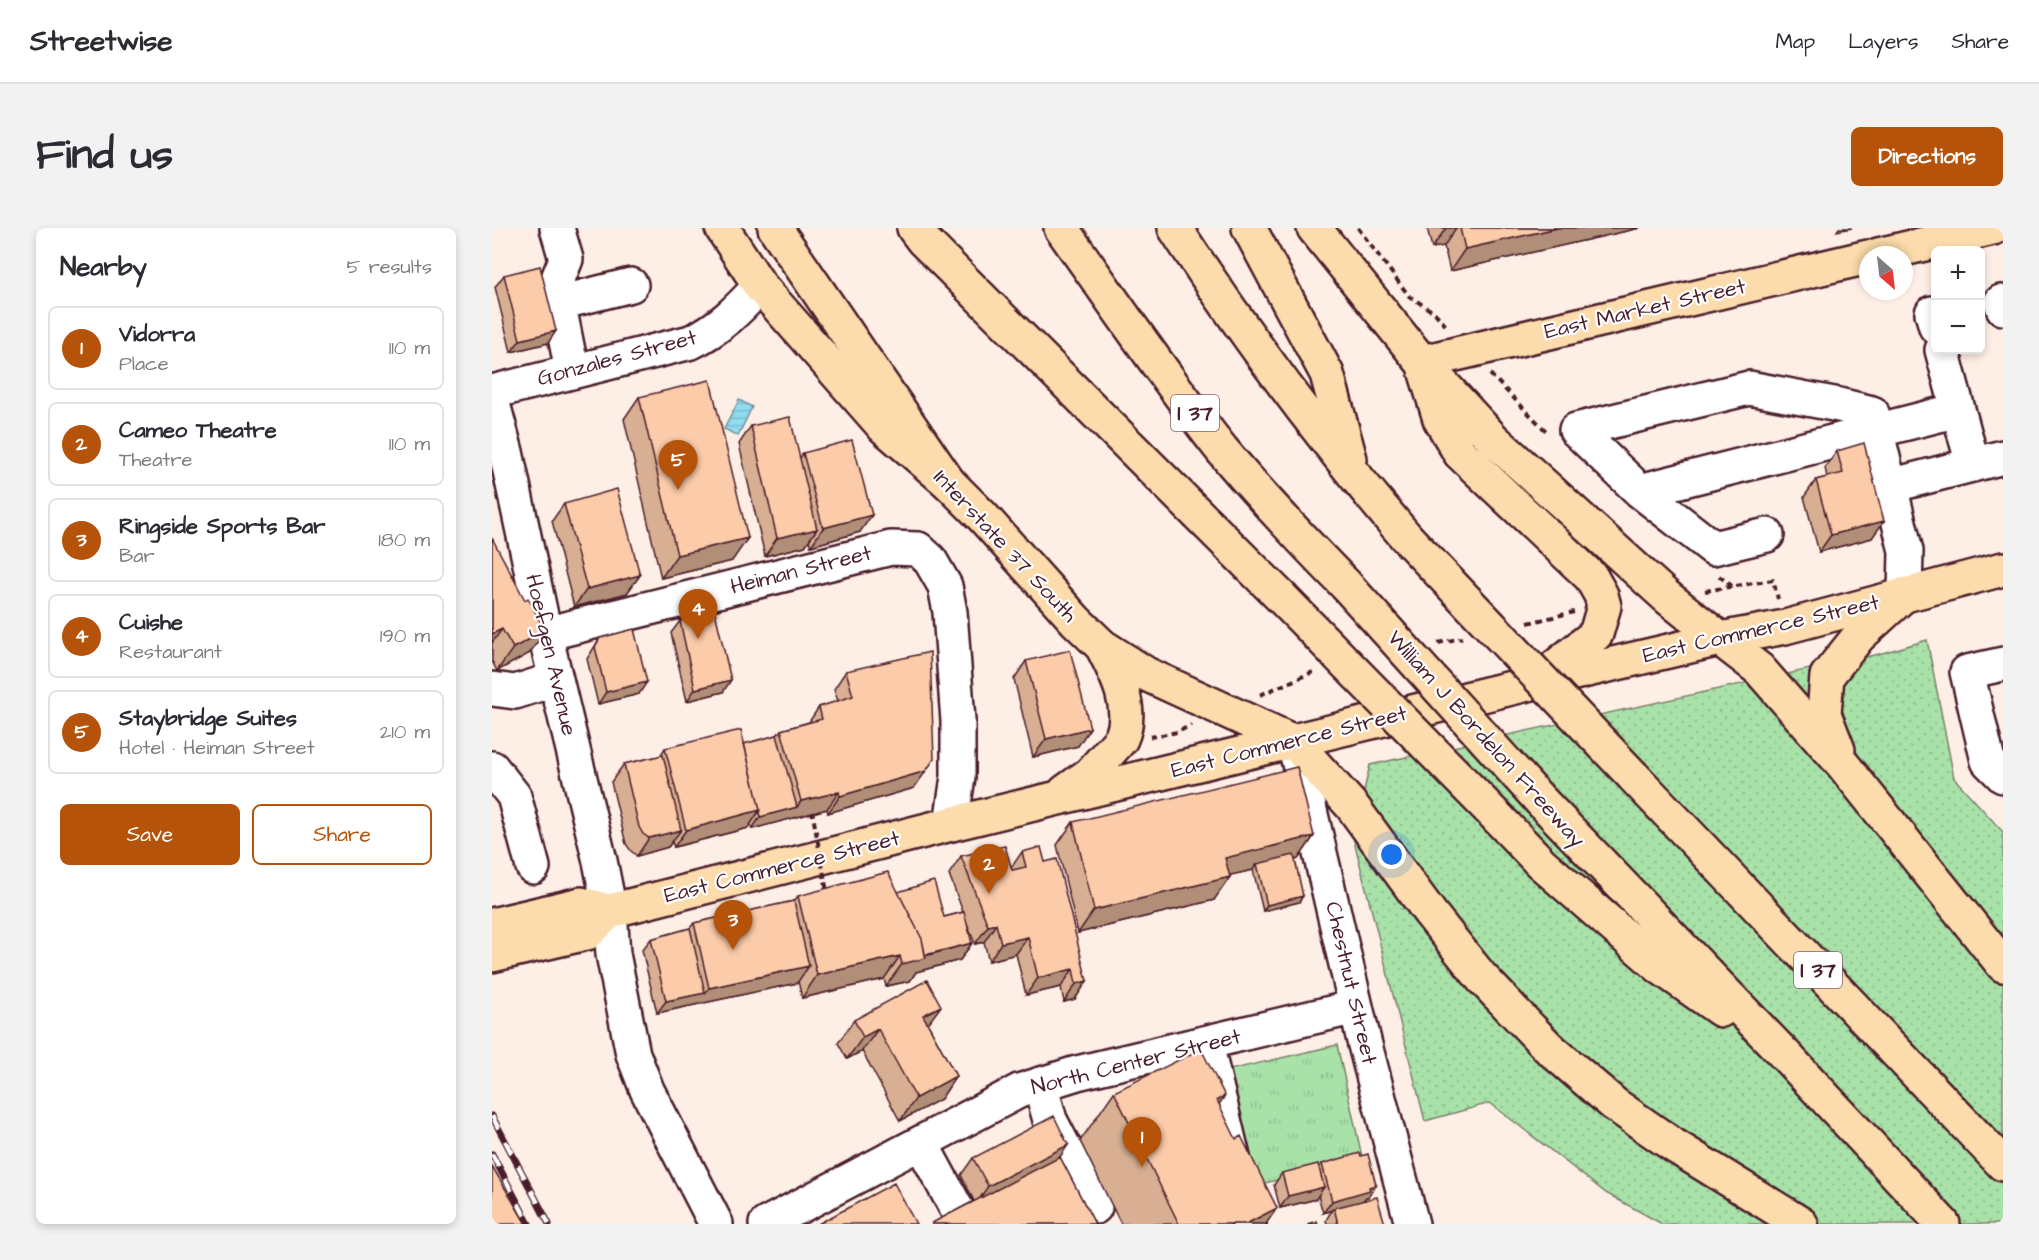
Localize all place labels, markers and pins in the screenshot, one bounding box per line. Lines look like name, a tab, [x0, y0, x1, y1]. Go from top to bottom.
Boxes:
pin: 5	[658, 440, 698, 490]
pin: 4	[678, 590, 718, 639]
pin: 2	[970, 844, 1008, 894]
pin: 3	[714, 900, 752, 950]
pin: 1	[1122, 1118, 1162, 1167]

